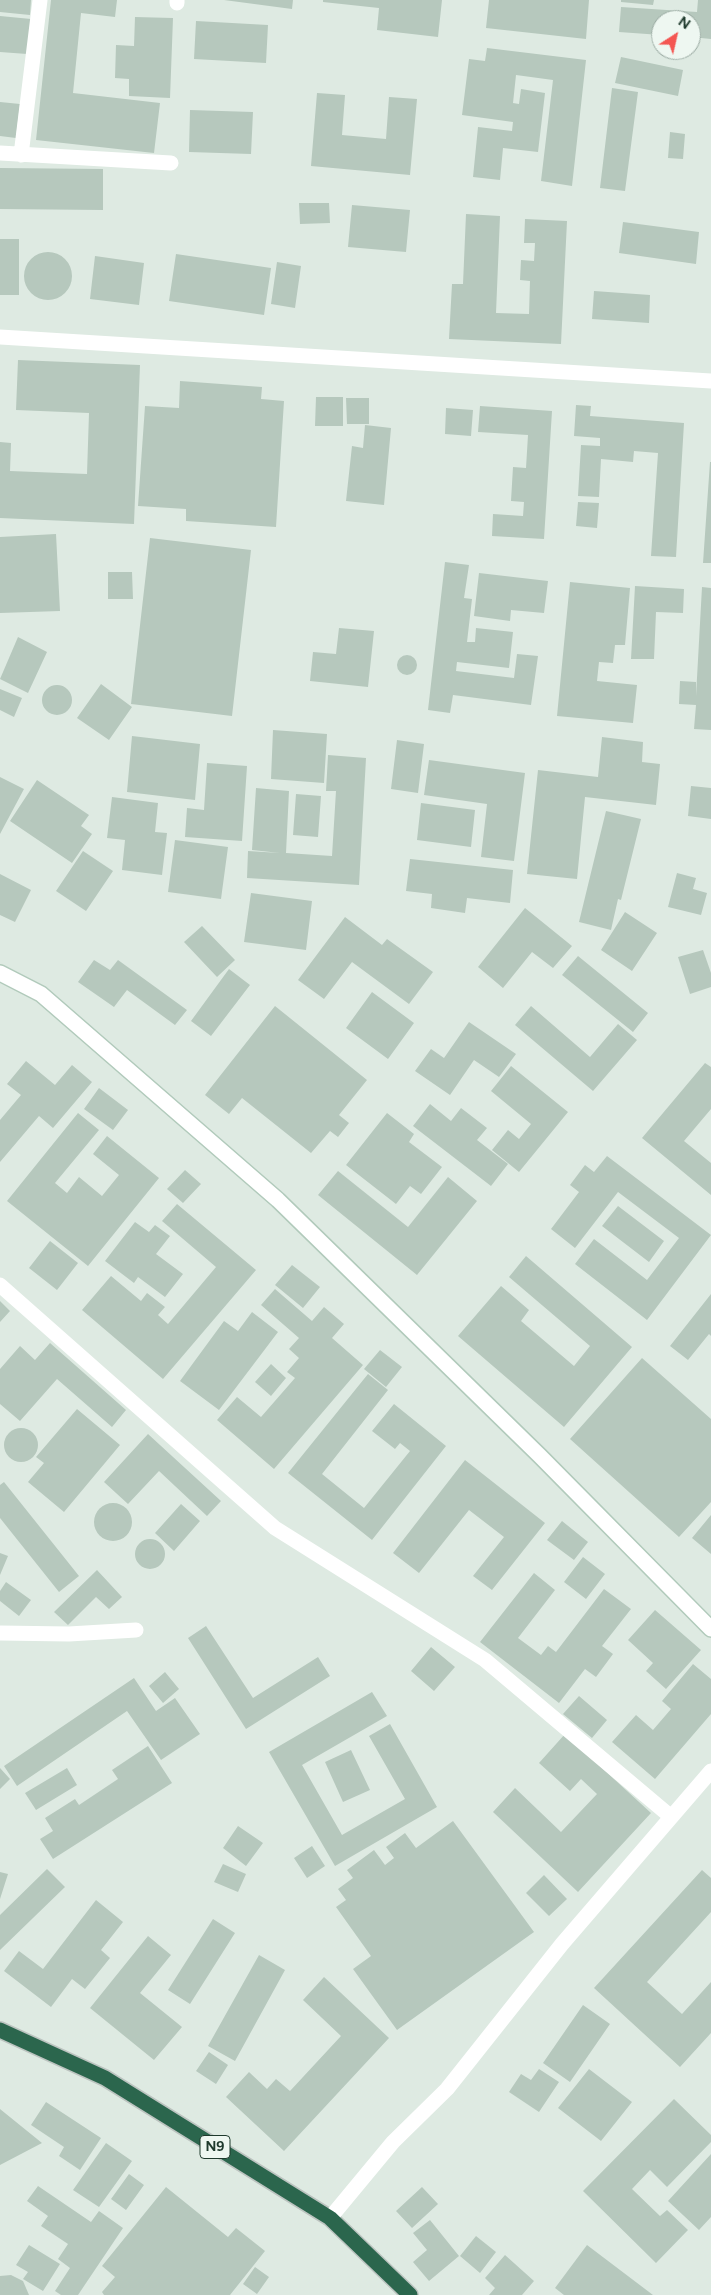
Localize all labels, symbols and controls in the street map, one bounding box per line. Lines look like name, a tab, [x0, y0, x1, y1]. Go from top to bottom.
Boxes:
north arrow	[651, 10, 701, 60]
text: N	[675, 13, 694, 33]
road number: N9	[200, 2136, 230, 2158]

